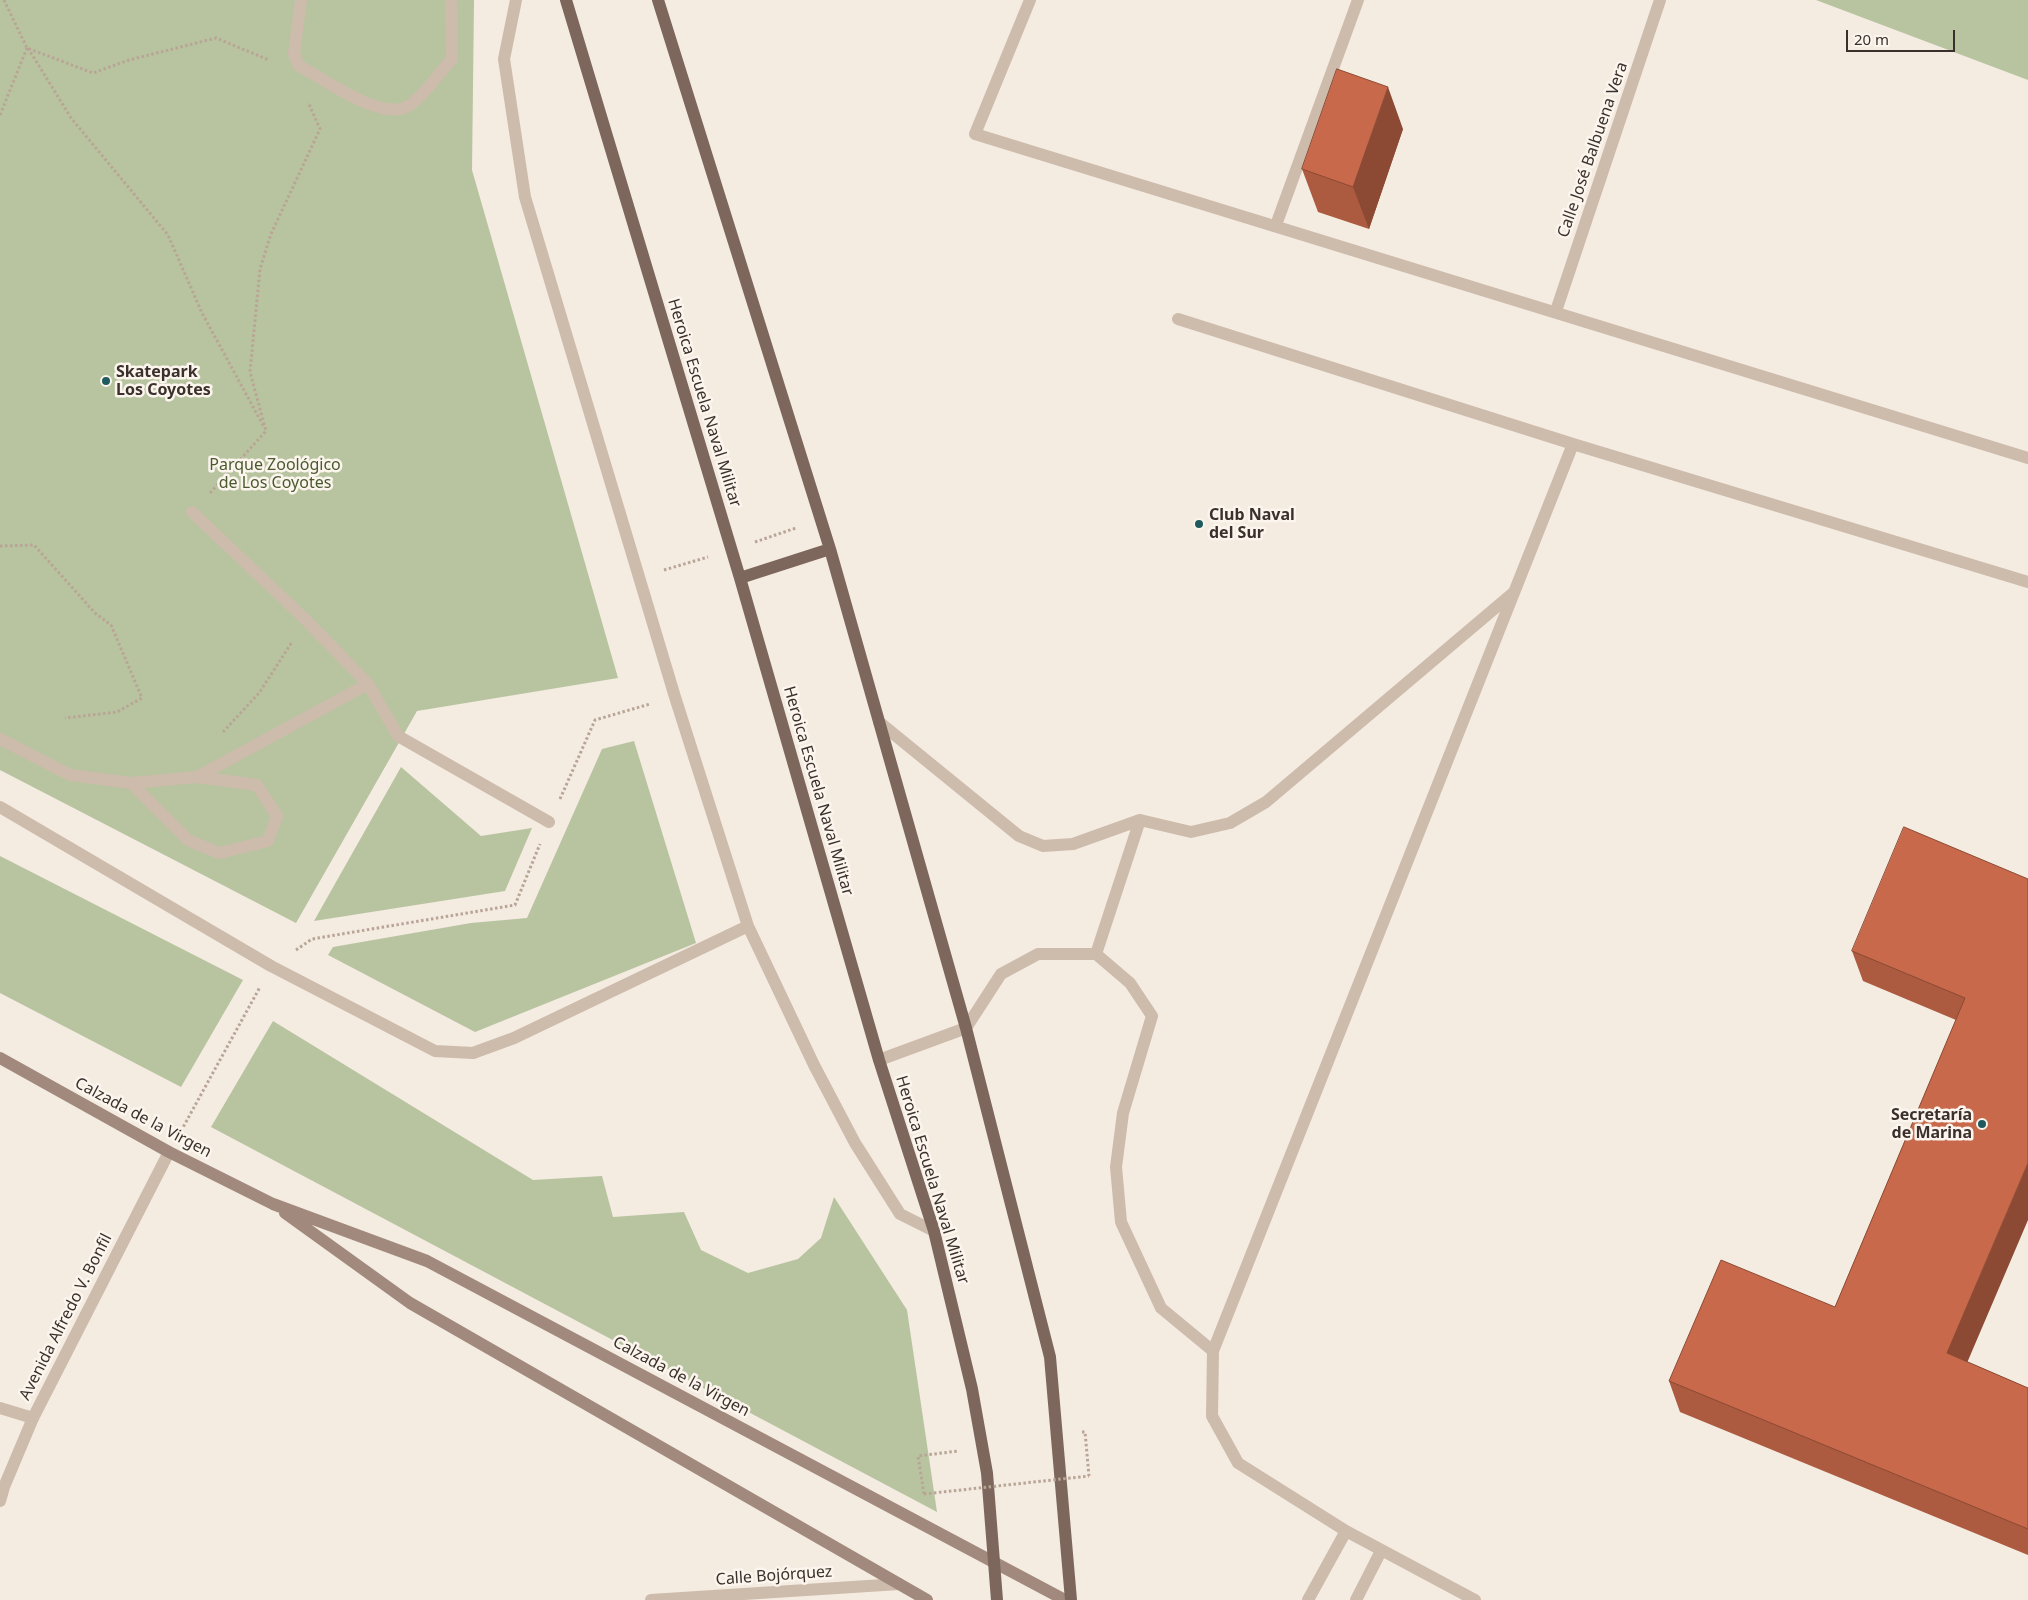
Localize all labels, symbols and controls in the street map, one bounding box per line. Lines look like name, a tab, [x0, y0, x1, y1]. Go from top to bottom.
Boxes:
scale bar	[1848, 20, 1957, 52]
text: 20 m	[1854, 29, 1889, 49]
street label: Calle José Balbuena Vera	[1554, 60, 1632, 240]
street label: Heroica Escuela Naval Militar	[663, 296, 745, 510]
place label: Skatepark Los Coyotes	[116, 362, 211, 400]
marker: Skatepark Los Coyotes	[100, 375, 112, 387]
park label: Parque Zoológico de Los Coyotes	[209, 455, 341, 493]
place label: Club Naval del Sur	[1209, 505, 1295, 543]
marker: Club Naval del Sur	[1193, 518, 1205, 530]
street label: Heroica Escuela Naval Militar	[779, 684, 857, 898]
street label: Heroica Escuela Naval Militar	[891, 1073, 973, 1287]
street label: Calzada de la Virgen	[71, 1074, 215, 1162]
place label: Secretaría de Marina	[1891, 1105, 1972, 1143]
marker: Secretaría de Marina	[1976, 1118, 1988, 1130]
street label: Avenida Alfredo V. Bonfil	[16, 1231, 116, 1403]
street label: Calzada de la Virgen	[609, 1333, 753, 1421]
street label: Calle Bojórquez	[715, 1562, 833, 1590]

